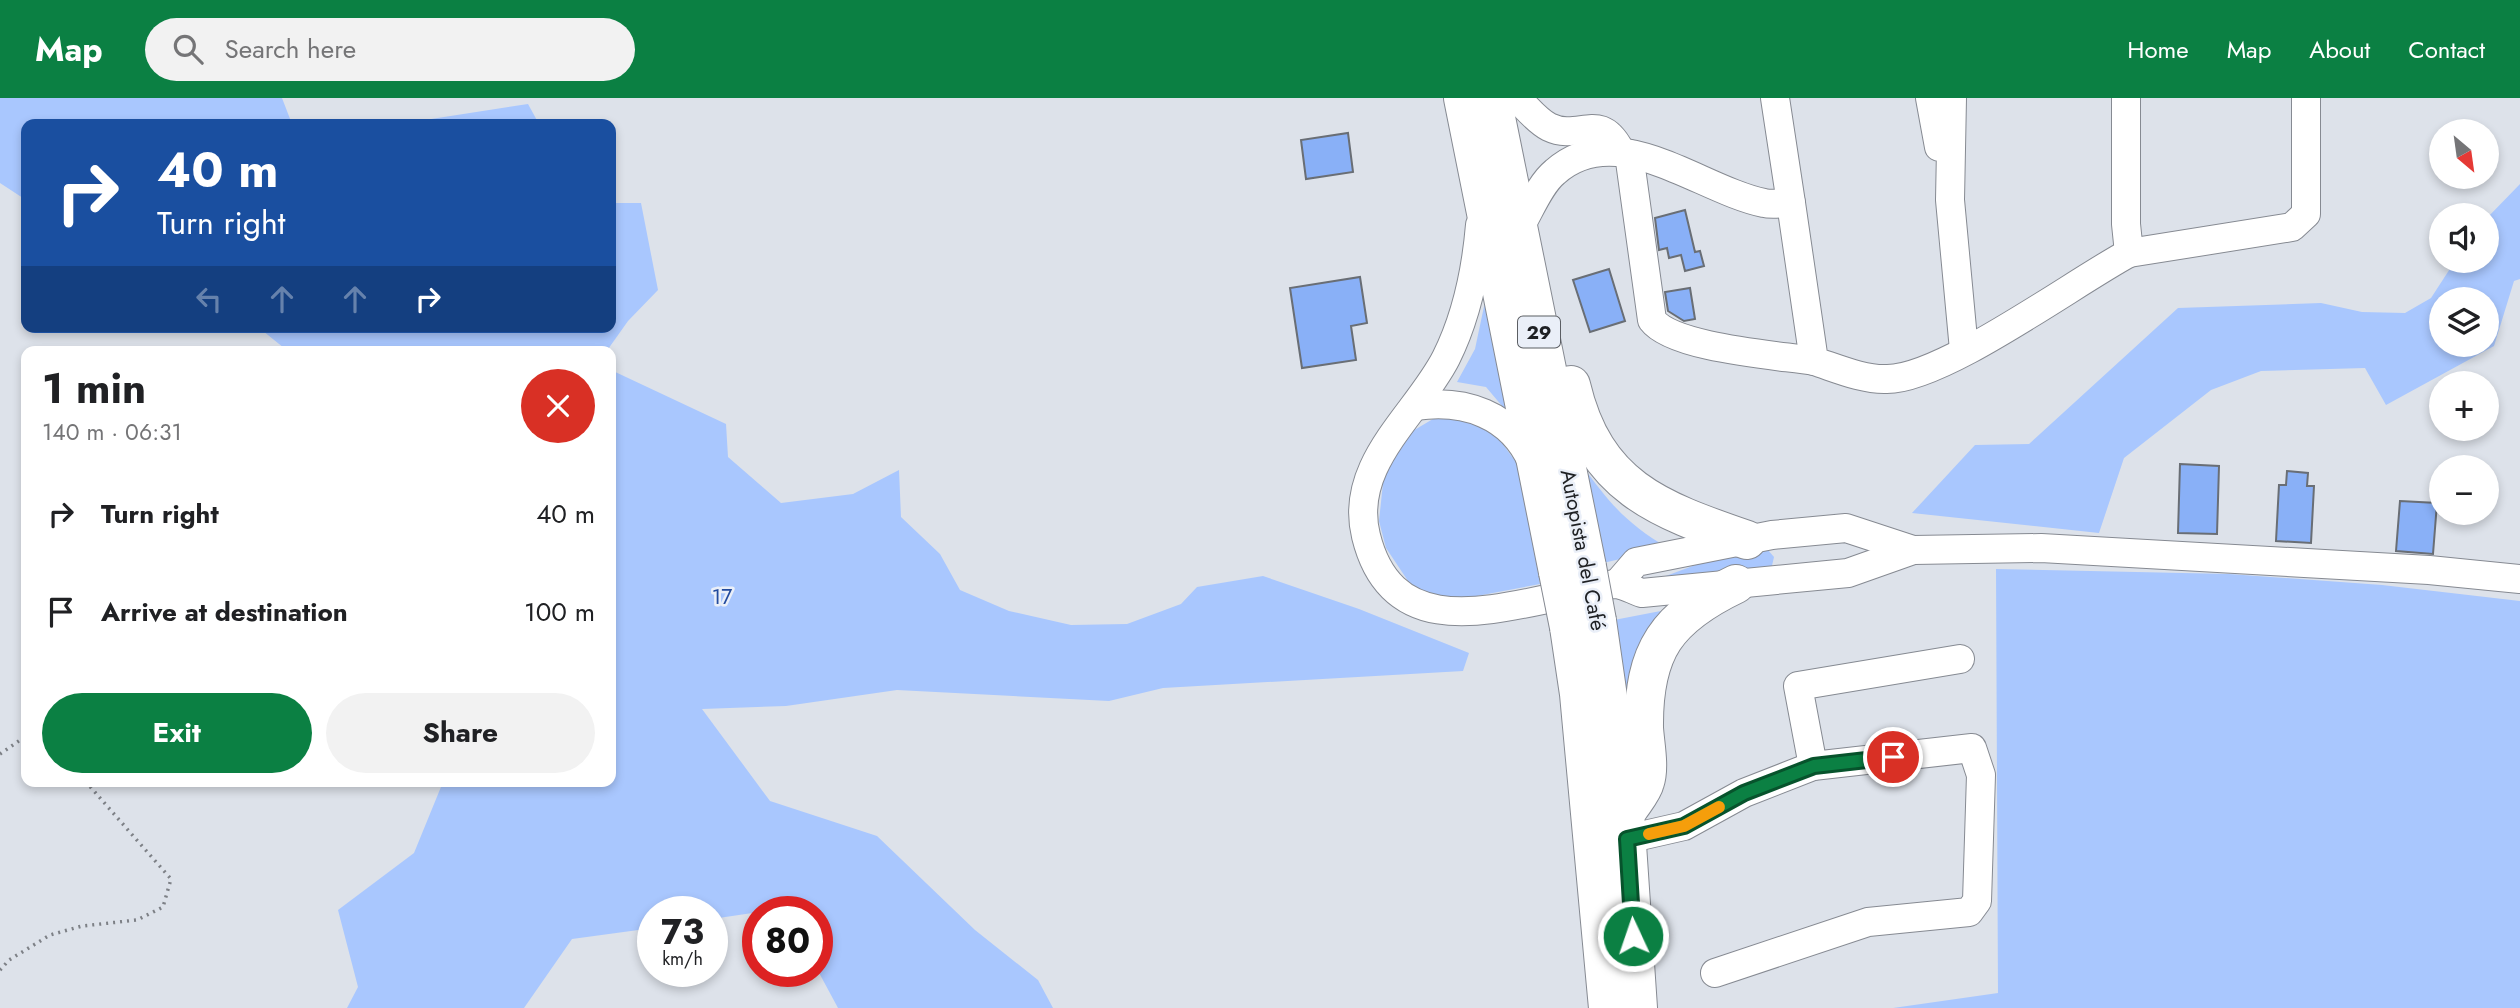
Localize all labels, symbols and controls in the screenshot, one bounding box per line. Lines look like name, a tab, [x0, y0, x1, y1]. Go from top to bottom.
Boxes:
search box	[145, 18, 635, 81]
text: Map	[35, 26, 103, 73]
icon: search	[169, 30, 207, 68]
text: Search here	[225, 30, 356, 68]
text: Home	[2127, 32, 2189, 67]
text: Map	[2227, 32, 2271, 67]
text: About	[2309, 32, 2370, 67]
text: Contact	[2408, 32, 2485, 67]
north arrow	[2429, 119, 2499, 189]
map controls	[2429, 119, 2499, 525]
text: 40 m	[157, 135, 279, 205]
icon: right	[42, 147, 133, 238]
text: Turn right	[157, 200, 286, 246]
button: sound	[2429, 203, 2499, 273]
icon: left	[190, 280, 228, 318]
icon: ahead	[263, 280, 301, 318]
icon: ahead	[336, 280, 374, 318]
icon: right	[409, 280, 447, 318]
button: layers	[2429, 287, 2499, 357]
road number: 29	[1518, 316, 1560, 348]
text: 1 min	[42, 358, 146, 419]
button: close	[521, 369, 595, 443]
button: +	[2429, 371, 2499, 441]
text: 140 m · 06:31	[42, 415, 182, 449]
button: −	[2429, 455, 2499, 525]
street label: Autopista del Café	[1553, 467, 1613, 633]
icon: right	[42, 495, 80, 533]
text: Turn right	[101, 495, 219, 533]
text: 40 m	[536, 495, 595, 533]
park label: 17	[712, 582, 732, 612]
icon: arrive	[42, 593, 80, 631]
text: Arrive at destination	[101, 593, 348, 631]
text: 100 m	[524, 593, 595, 631]
button: Exit	[42, 693, 312, 773]
button: Share	[326, 693, 595, 773]
pin	[1863, 727, 1923, 787]
icon: arrive	[1874, 738, 1912, 776]
speed limit sign: 80	[742, 896, 833, 987]
position arrow	[1596, 899, 1670, 973]
text: 73	[661, 907, 704, 957]
text: km/h	[662, 946, 703, 972]

